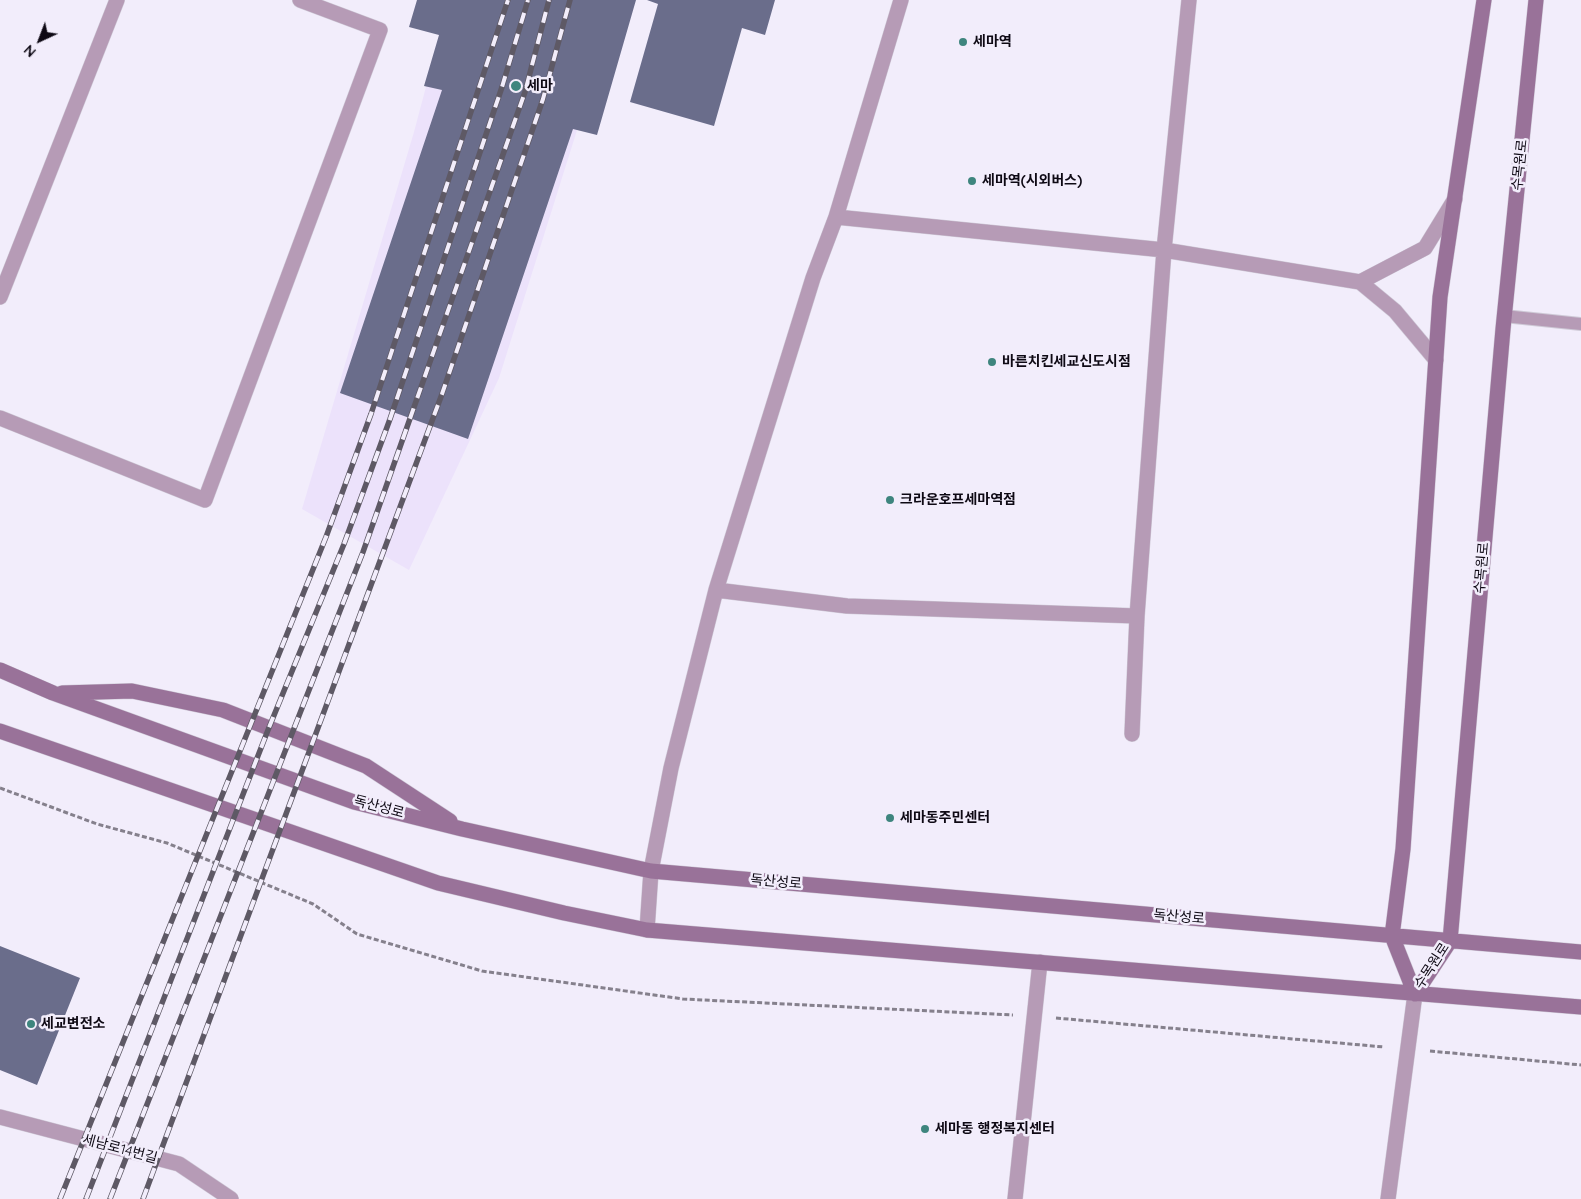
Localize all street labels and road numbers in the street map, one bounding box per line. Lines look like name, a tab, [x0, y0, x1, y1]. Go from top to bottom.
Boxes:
street label: 수목원로	[1509, 139, 1531, 191]
street label: 수목원로	[1471, 542, 1493, 594]
street label: 독산성로	[352, 792, 406, 822]
street label: 독산성로	[750, 871, 802, 893]
street label: 독산성로	[1153, 906, 1205, 928]
street label: 수목원로	[1411, 940, 1453, 992]
street label: 세남로14번길	[81, 1131, 159, 1167]

